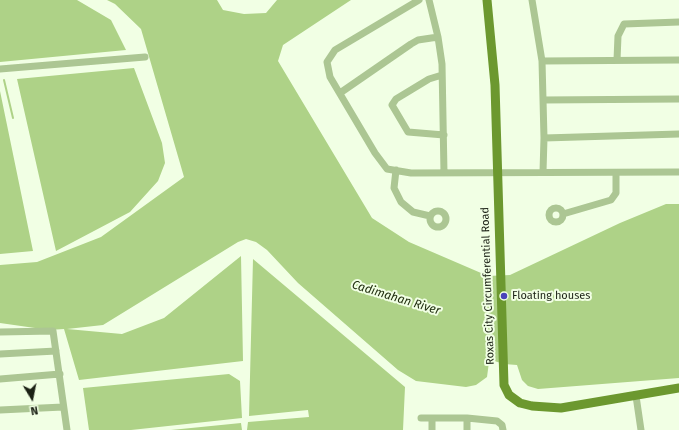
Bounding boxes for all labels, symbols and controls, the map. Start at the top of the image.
street label: Roxas City Circumferential Road [479,207,497,365]
water label: Cadimahan River [350,278,442,318]
place label: Floating houses [512,289,590,303]
marker: Floating houses [499,291,509,301]
north arrow [12,378,52,418]
text: N [29,403,39,417]

